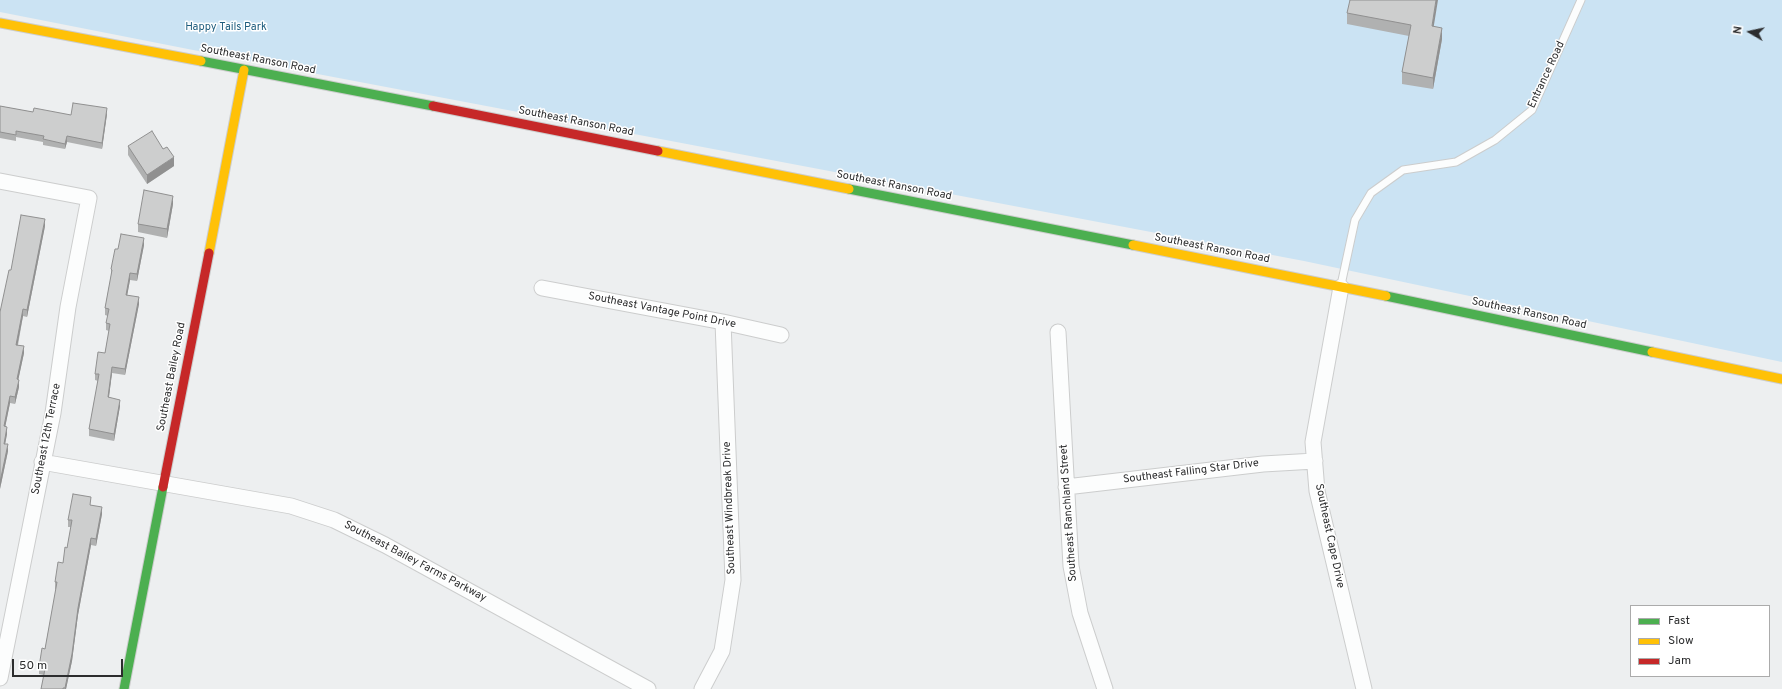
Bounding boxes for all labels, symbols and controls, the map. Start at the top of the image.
north arrow [1730,12,1770,52]
park label: Happy Tails Park [185,21,267,35]
text: N [1731,25,1746,35]
street label: Entrance Road [1526,40,1568,110]
street label: Southeast Ranson Road [199,42,317,78]
street label: Southeast Ranson Road [517,104,635,140]
street label: Southeast Ranson Road [835,168,953,204]
street label: Southeast Ranson Road [1153,231,1271,267]
street label: Southeast Vantage Point Drive [587,290,737,332]
street label: Southeast Ranson Road [1470,295,1588,333]
street label: Southeast Bailey Road [155,321,189,433]
street label: Southeast 12th Terrace [30,382,64,496]
street label: Southeast Windbreak Drive [721,441,739,575]
street label: Southeast Ranchland Street [1058,444,1080,582]
street label: Southeast Falling Star Drive [1122,457,1260,487]
street label: Southeast Cape Drive [1311,483,1347,589]
street label: Southeast Bailey Farms Parkway [341,519,489,605]
legend [1630,605,1770,677]
text: Fast [1668,613,1690,629]
text: Slow [1668,633,1694,649]
scale bar [14,651,125,677]
text: Jam [1668,653,1691,669]
text: 50 m [19,658,47,674]

